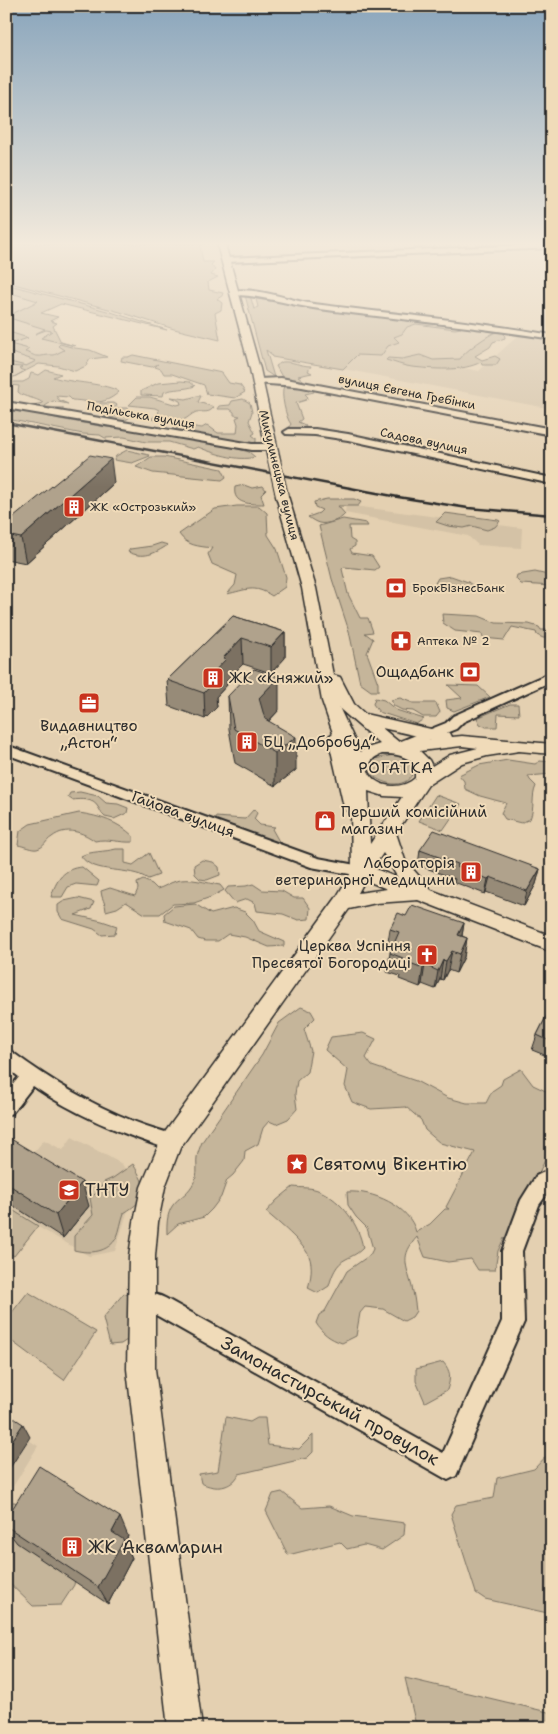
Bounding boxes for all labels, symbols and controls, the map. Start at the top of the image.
street label: вулиця Євгена Гребінки [337,371,477,413]
street label: Подільська вулиця [86,398,196,432]
street label: Микулинецька вулиця [255,408,303,542]
street label: Садова вулиця [379,424,469,458]
building icon: ЖК «Острозький» [62,495,86,519]
place label: ЖК «Острозький» [90,499,196,515]
bank icon: БрокБізнесБанк [384,576,408,600]
place label: БрокБізнесБанк [412,580,505,596]
pharmacy icon: Аптека № 2 [389,629,413,653]
place label: Аптека № 2 [417,633,490,649]
bank icon: Ощадбанк [458,660,482,684]
place label: Ощадбанк [376,662,454,682]
building icon: ЖК «Княжий» [201,666,225,690]
place label: ЖК «Княжий» [229,668,333,688]
office icon: Видавництво „Астон“ [77,691,101,715]
place label: Видавництво „Астон“ [40,716,138,753]
building icon: БЦ „Добробуд“ [235,730,259,754]
place label: БЦ „Добробуд“ [263,732,376,752]
district label: РОГАТКА [358,757,434,778]
street label: Гайова вулиця [129,786,237,842]
place label: Перший комісійний магазин [341,802,487,839]
shop icon: Перший комісійний магазин [313,809,337,833]
place label: Лабораторія ветеринарної медицини [275,853,455,890]
building icon: Лабораторія ветеринарної медицини [459,860,483,884]
place label: Церква Успіння Пресвятої Богородиці [252,936,411,973]
church icon: Церква Успіння Пресвятої Богородиці [415,943,439,967]
place icon: Святому Вікентію [285,1152,309,1176]
place label: Святому Вікентію [313,1152,467,1176]
school or university icon: ТНТУ [57,1178,81,1202]
place label: ТНТУ [85,1178,130,1202]
street label: Замонастирський провулок [217,1331,444,1471]
building icon: ЖК Аквамарин [60,1535,84,1559]
place label: ЖК Аквамарин [88,1535,223,1559]

